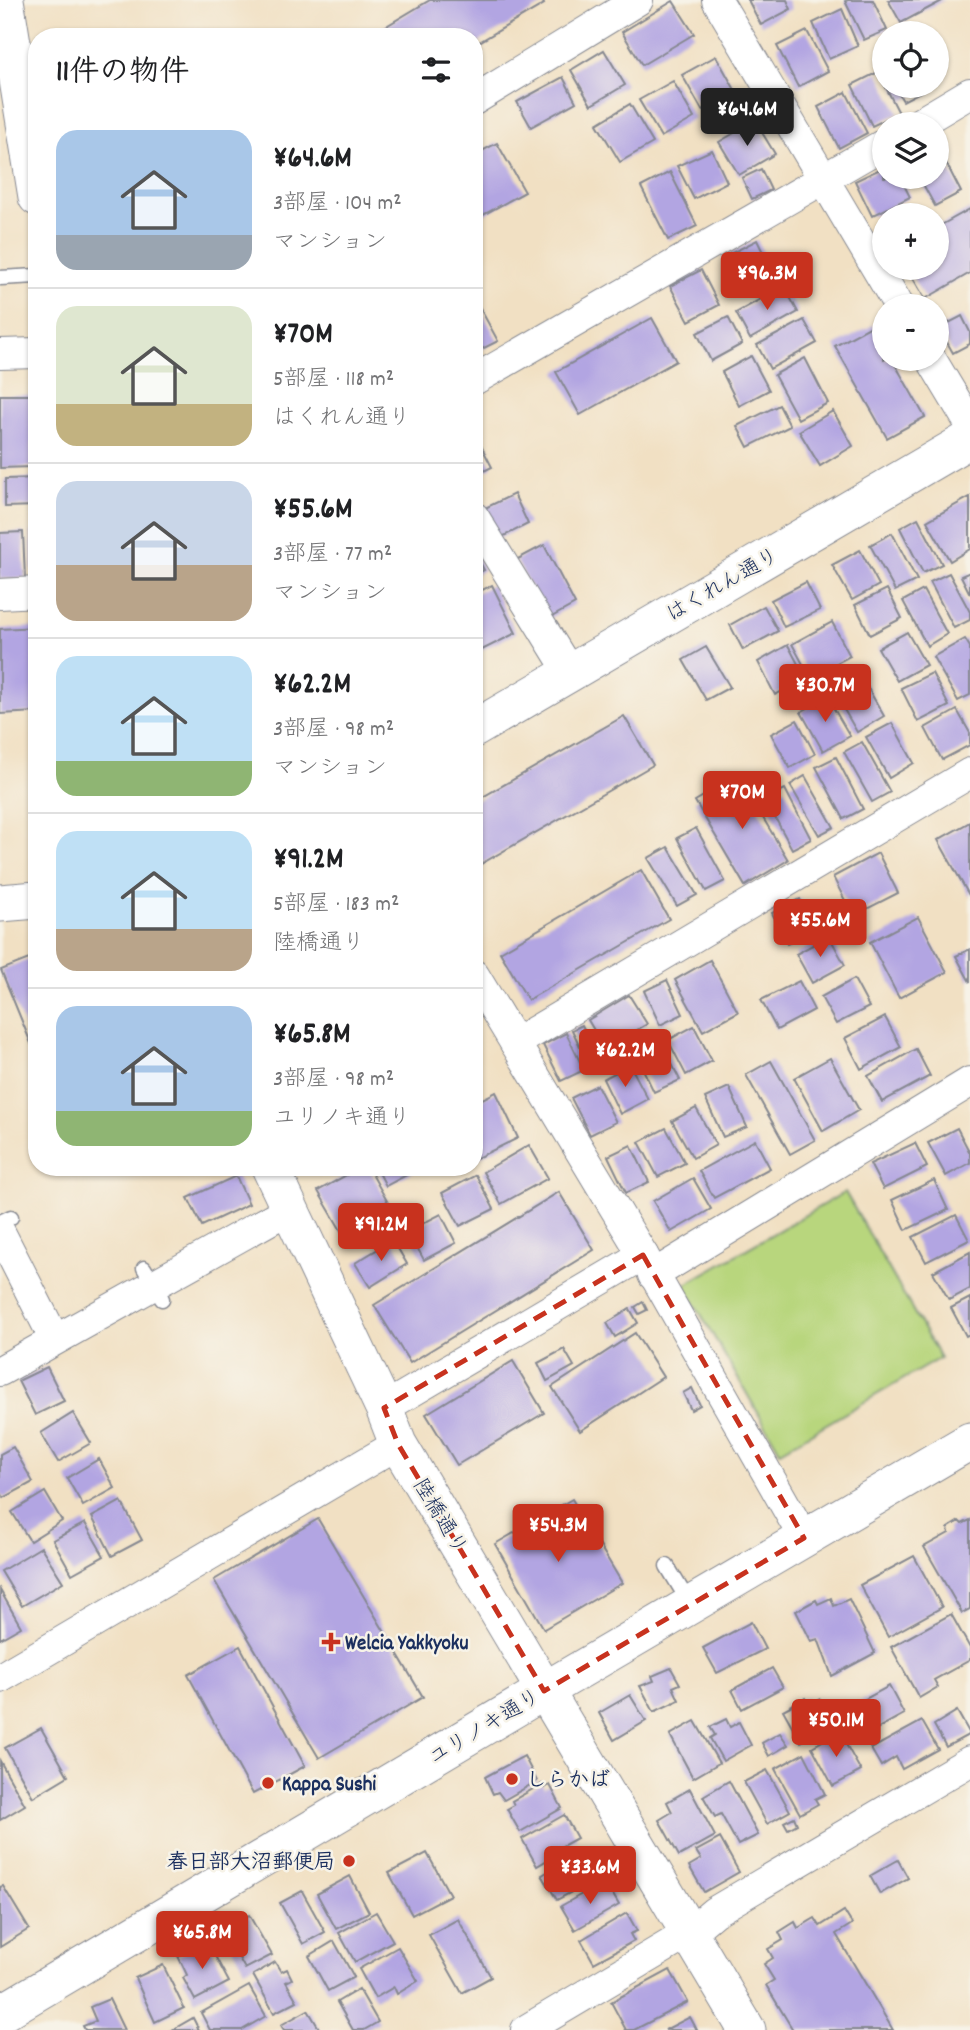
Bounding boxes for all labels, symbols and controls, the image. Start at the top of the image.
map controls [872,21,949,371]
button: locate [872,21,949,98]
icon: filters [417,51,455,89]
text: 11件の物件 [56,53,189,96]
pin: ¥64.6M [690,88,804,148]
text: ¥64.6M [717,94,777,127]
button: layers [872,112,949,189]
text: ¥64.6M [273,139,352,182]
icon: home [112,158,196,242]
text: 3部屋 · 104 m² [273,188,402,221]
button: + [872,203,949,280]
text: マンション [273,227,387,260]
pin: ¥96.3M [710,252,824,312]
text: ¥96.3M [737,258,797,291]
button: − [872,294,949,371]
text: ¥70M [273,315,333,358]
icon: home [112,334,196,418]
text: 5部屋 · 118 m² [273,364,394,397]
text: はくれん通り [273,403,411,436]
text: ¥55.6M [273,490,353,533]
icon: home [112,509,196,593]
text: 3部屋 · 77 m² [273,539,392,572]
street label: はくれん通り [661,542,786,631]
text: マンション [273,578,387,611]
pin: ¥30.7M [768,664,882,724]
text: ¥62.2M [273,665,351,708]
text: ¥30.7M [795,670,855,703]
icon: home [112,684,196,768]
text: 3部屋 · 98 m² [273,714,394,747]
text: マンション [273,753,387,786]
pin: ¥70M [701,772,783,831]
text: ¥70M [719,777,765,810]
text: ¥91.2M [273,840,344,883]
icon: home [112,859,196,943]
text: 5部屋 · 183 m² [273,889,399,922]
pin: ¥55.6M [763,900,877,959]
text: ¥55.6M [790,905,851,938]
text: 陸橋通り [273,928,365,961]
text: ¥65.8M [273,1015,351,1058]
pin: ¥62.2M [568,1030,682,1089]
icon: home [112,1034,196,1118]
text: ¥62.2M [595,1035,655,1068]
text: 3部屋 · 98 m² [273,1064,394,1097]
text: ユリノキ通り [273,1103,411,1136]
pin: ¥91.2M [324,1204,438,1263]
text: ¥91.2M [354,1209,408,1242]
street label: 陸橋通り [404,1474,473,1561]
pin: ¥54.3M [501,1504,615,1564]
text: ¥54.3M [529,1510,587,1543]
place label: Welcia Yakkyoku [345,1630,469,1660]
marker: Welcia Yakkyoku [323,1634,339,1650]
street label: ユリノキ通り [424,1683,547,1774]
pin: ¥50.1M [779,1700,893,1759]
text: ¥50.1M [808,1705,864,1738]
place label: しらかば [526,1767,610,1797]
place label: Kappa Sushi [282,1771,376,1801]
marker: しらかば [504,1771,520,1787]
marker: Kappa Sushi [260,1775,276,1791]
pin: ¥33.6M [533,1846,647,1906]
place label: 春日部大沼郵便局 [167,1849,335,1879]
text: ¥33.6M [560,1852,620,1885]
marker: 春日部大沼郵便局 [341,1853,357,1869]
pin: ¥65.8M [145,1912,259,1971]
text: ¥65.8M [172,1917,232,1950]

